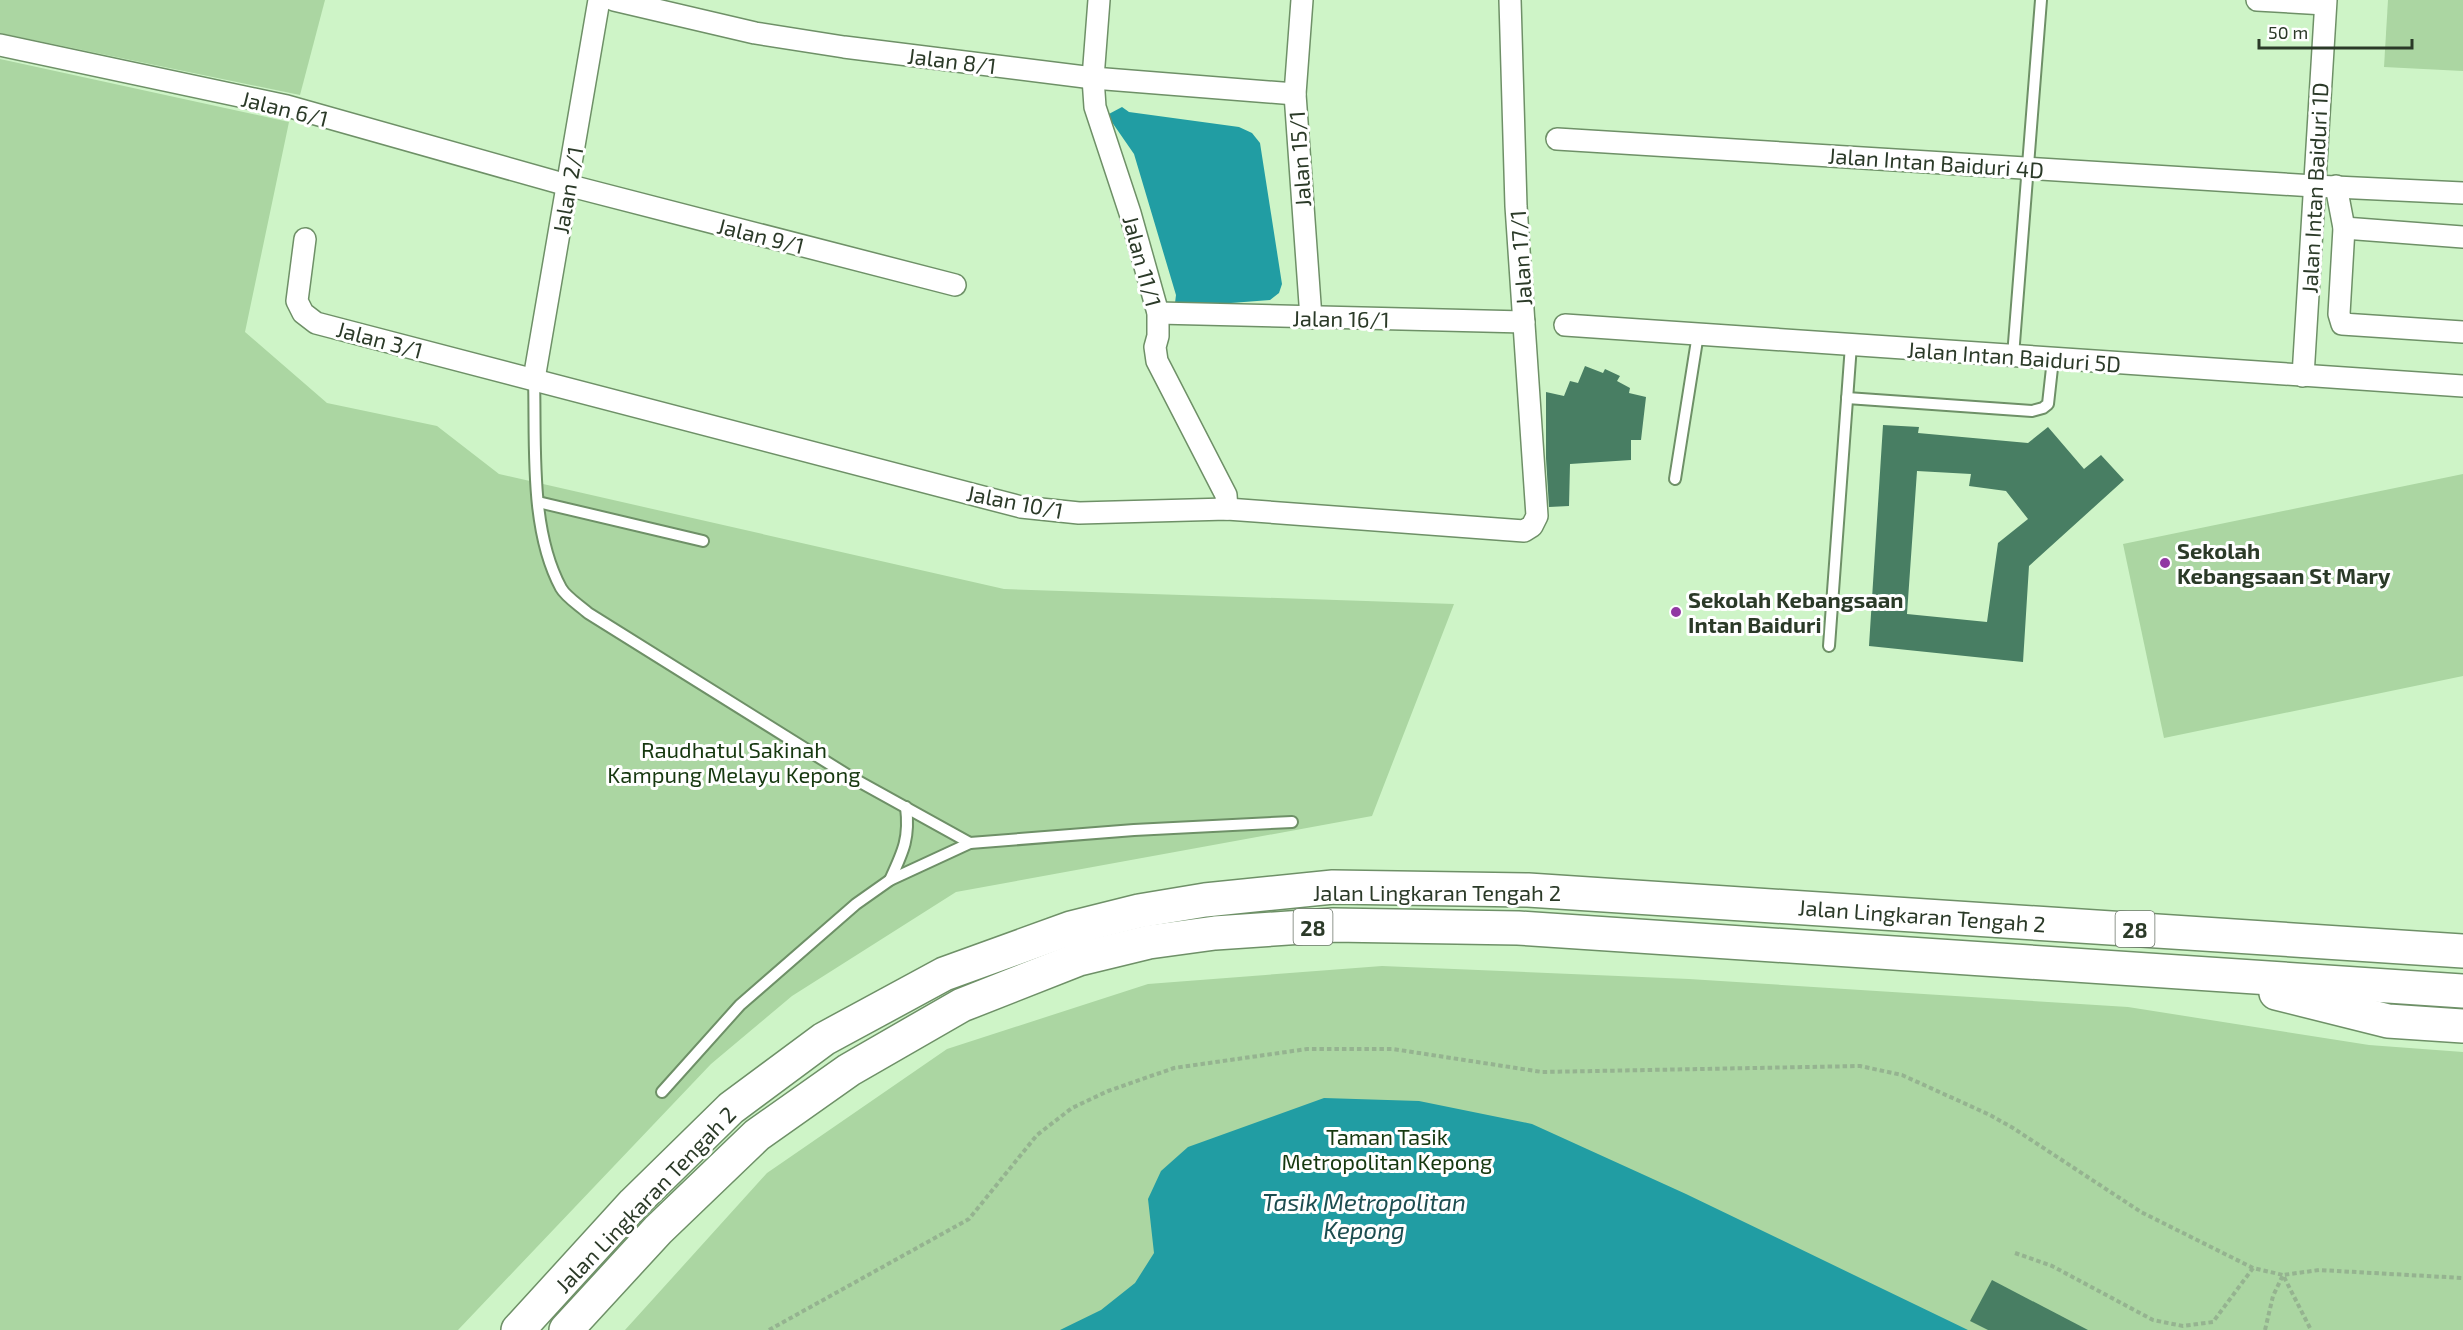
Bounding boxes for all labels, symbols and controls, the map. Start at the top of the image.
scale bar [2259,12,2412,50]
text: 50 m [2268,21,2308,43]
street label: Jalan 8/1 [906,42,998,78]
street label: Jalan Intan Baiduri 1D [2295,82,2333,294]
street label: Jalan 6/1 [239,85,331,131]
street label: Jalan 15/1 [1283,110,1315,208]
street label: Jalan Intan Baiduri 4D [1827,141,2045,183]
street label: Jalan 2/1 [547,144,587,236]
street label: Jalan 17/1 [1504,209,1536,307]
street label: Jalan 9/1 [715,212,807,258]
street label: Jalan 11/1 [1118,212,1168,310]
street label: Jalan 16/1 [1292,304,1390,332]
street label: Jalan 3/1 [334,315,426,363]
street label: Jalan Intan Baiduri 5D [1906,336,2122,376]
street label: Jalan 10/1 [964,479,1066,523]
place label: Sekolah Kebangsaan St Mary [2177,537,2391,589]
marker: Sekolah Kebangsaan St Mary [2158,556,2172,570]
place label: Sekolah Kebangsaan Intan Baiduri [1688,586,1903,637]
marker: Sekolah Kebangsaan Intan Baiduri [1669,605,1683,619]
park label: Raudhatul Sakinah Kampung Melayu Kepong [607,736,861,787]
street label: Jalan Lingkaran Tengah 2 [1313,879,1561,905]
street label: Jalan Lingkaran Tengah 2 [1797,893,2047,937]
road number: 28 [1294,909,1332,945]
road number: 28 [2116,911,2154,947]
street label: Jalan Lingkaran Tengah 2 [549,1101,741,1297]
park label: Taman Tasik Metropolitan Kepong [1282,1123,1492,1174]
water label: Tasik Metropolitan Kepong [1262,1187,1466,1244]

